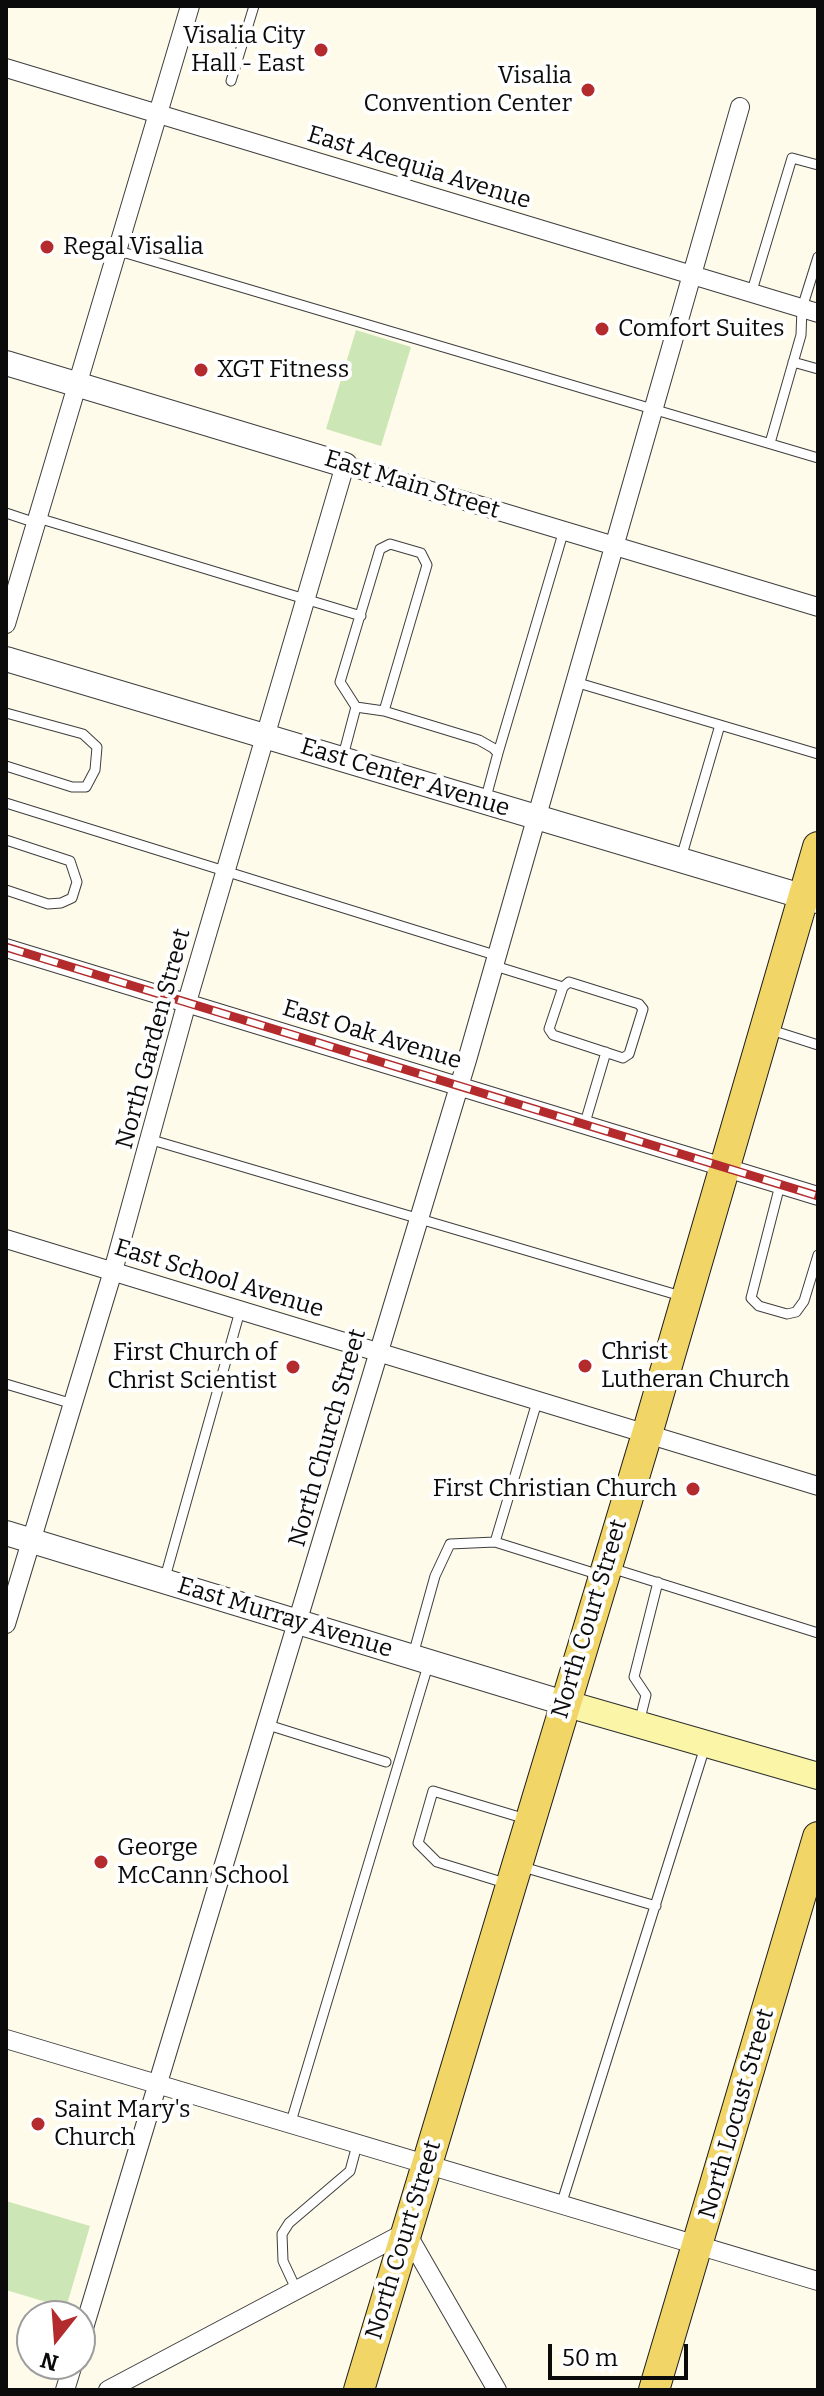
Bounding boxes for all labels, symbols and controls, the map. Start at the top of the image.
place label: Visalia City Hall - East [183,22,305,78]
marker: Visalia City Hall - East [312,41,330,59]
place label: Visalia Convention Center [363,62,572,118]
marker: Visalia Convention Center [579,81,597,99]
street label: East Acequia Avenue [304,120,534,216]
place label: Regal Visalia [63,233,204,261]
marker: Regal Visalia [38,238,56,256]
place label: Comfort Suites [618,315,785,343]
marker: Comfort Suites [593,320,611,338]
place label: XGT Fitness [217,356,349,384]
marker: XGT Fitness [192,361,210,379]
street label: East Main Street [321,445,503,525]
street label: East Center Avenue [297,733,513,823]
street label: North Garden Street [111,926,197,1152]
street label: East Oak Avenue [279,994,465,1076]
street label: East School Avenue [111,1233,327,1325]
street label: North Church Street [283,1326,373,1550]
place label: Christ Lutheran Church [601,1338,790,1394]
place label: First Church of Christ Scientist [107,1339,277,1395]
marker: Christ Lutheran Church [576,1357,594,1375]
marker: First Church of Christ Scientist [284,1358,302,1376]
place label: First Christian Church [433,1475,677,1503]
marker: First Christian Church [684,1480,702,1498]
street label: North Court Street [546,1516,634,1722]
street label: East Murray Avenue [174,1572,396,1664]
place label: George McCann School [117,1834,289,1890]
marker: George McCann School [92,1853,110,1871]
street label: North Locust Street [693,2006,781,2222]
place label: Saint Mary's Church [54,2096,190,2152]
marker: Saint Mary's Church [29,2115,47,2133]
street label: North Court Street [360,2137,448,2343]
north arrow [16,2300,96,2380]
scale bar [552,2328,692,2378]
text: 50 m [562,2344,618,2372]
text: N [37,2346,61,2377]

